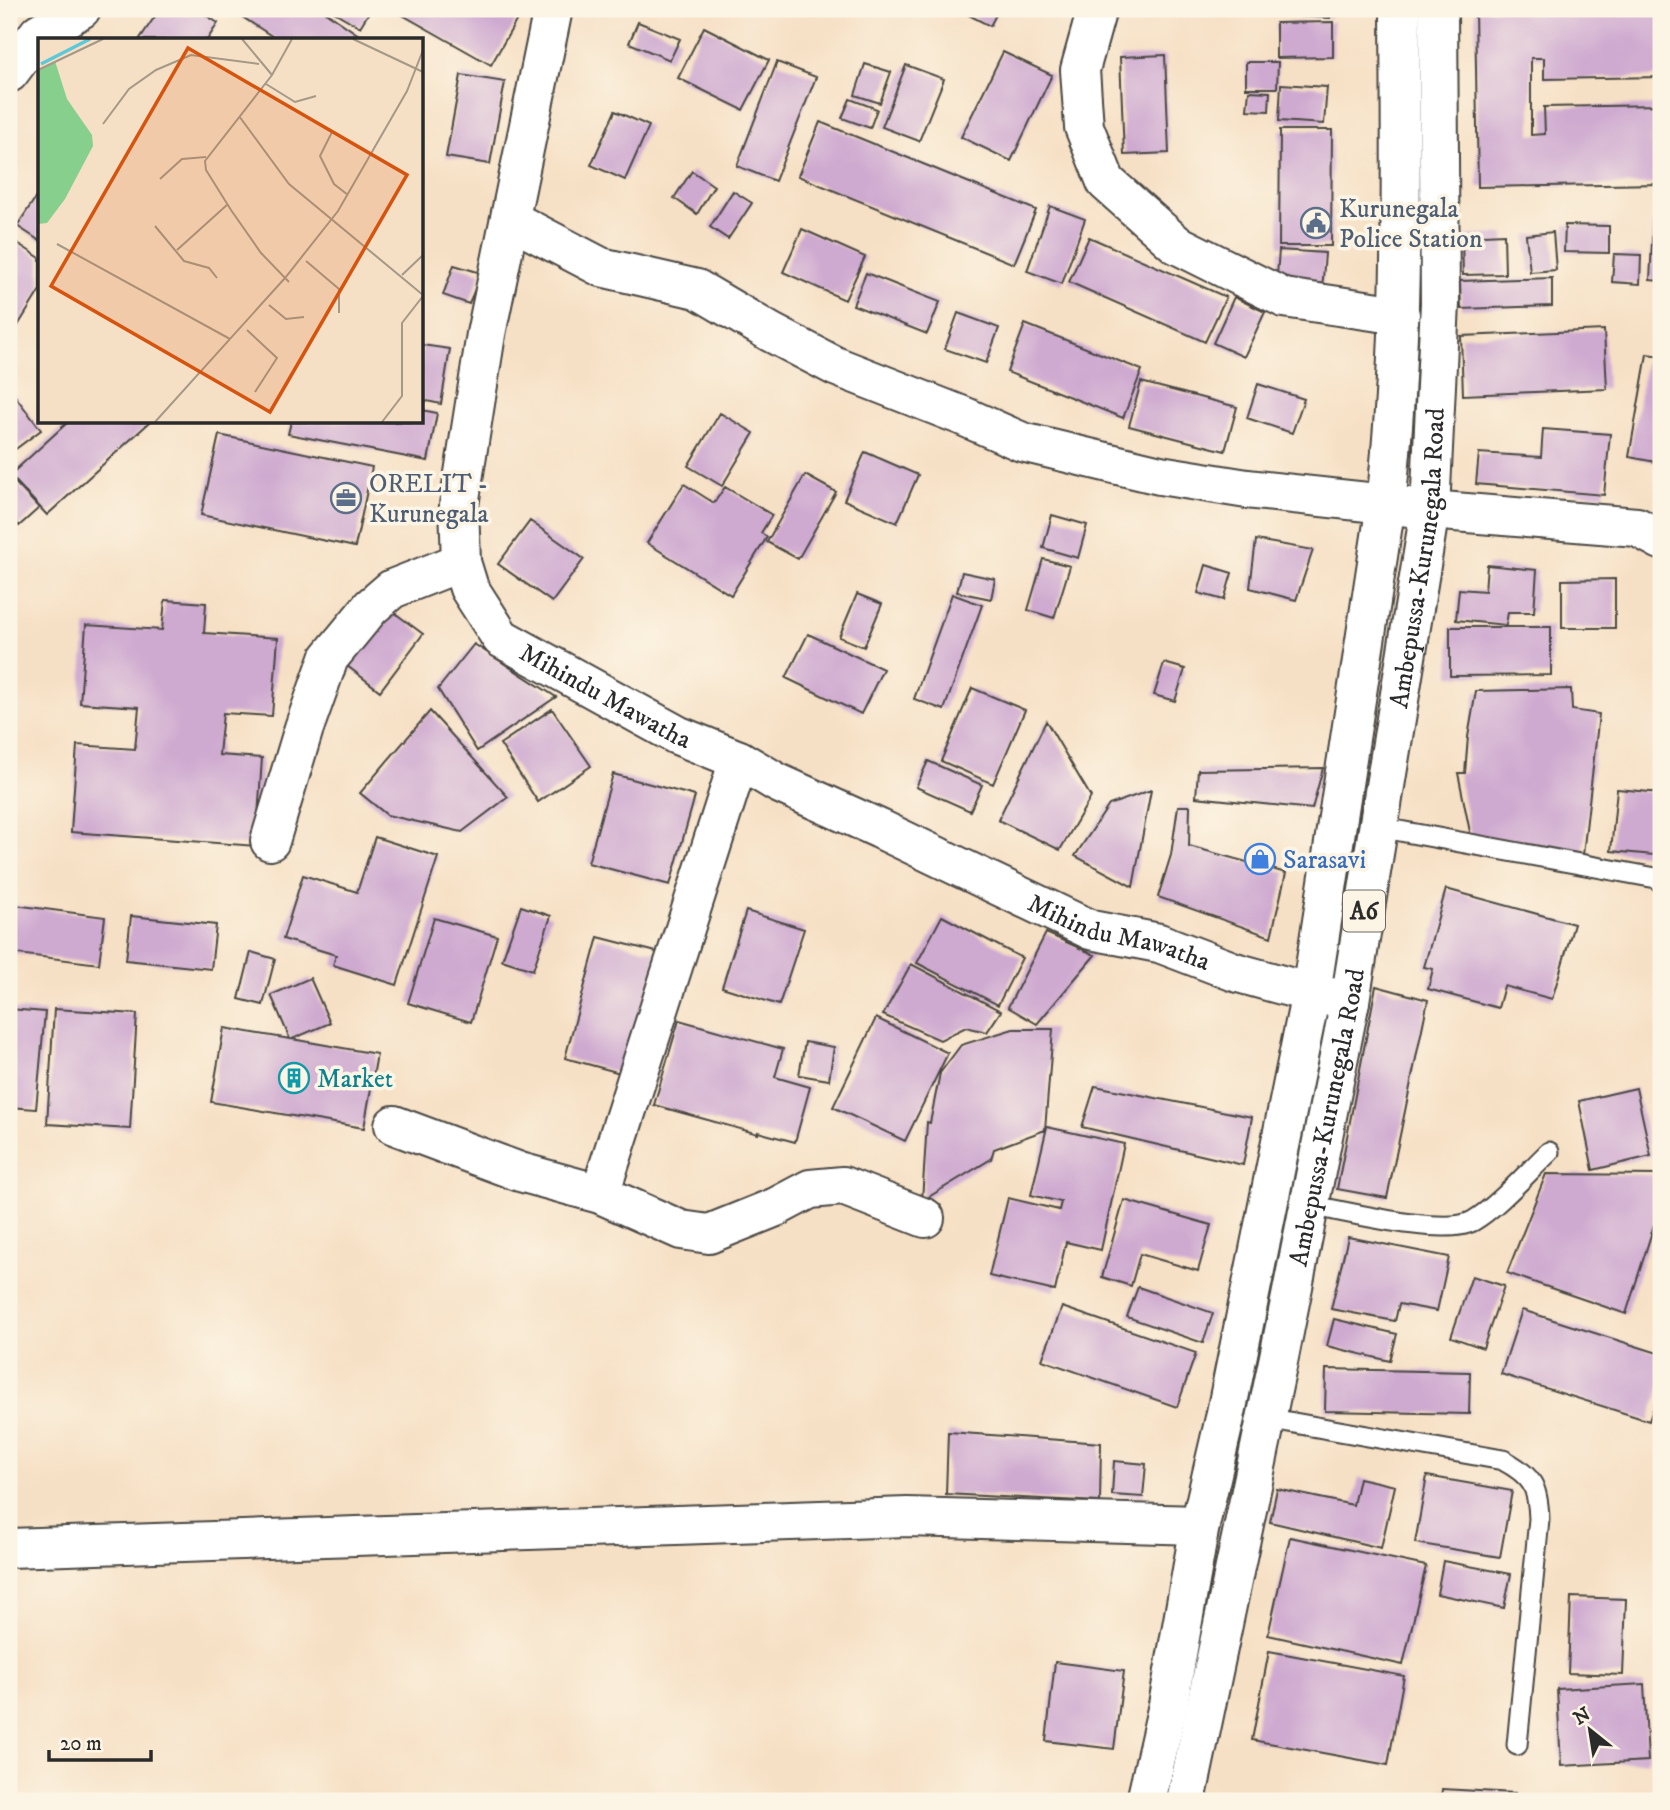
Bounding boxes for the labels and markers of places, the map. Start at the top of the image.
place label: Kurunegala Police Station [1339,193,1483,256]
public building icon: Kurunegala Police Station [1299,206,1333,240]
place label: ORELIT - Kurunegala [369,468,489,531]
office icon: ORELIT - Kurunegala [329,481,363,515]
shop icon: Sarasavi [1243,842,1277,876]
place label: Sarasavi [1283,844,1366,877]
building icon: Market [277,1061,311,1095]
place label: Market [317,1063,393,1096]

